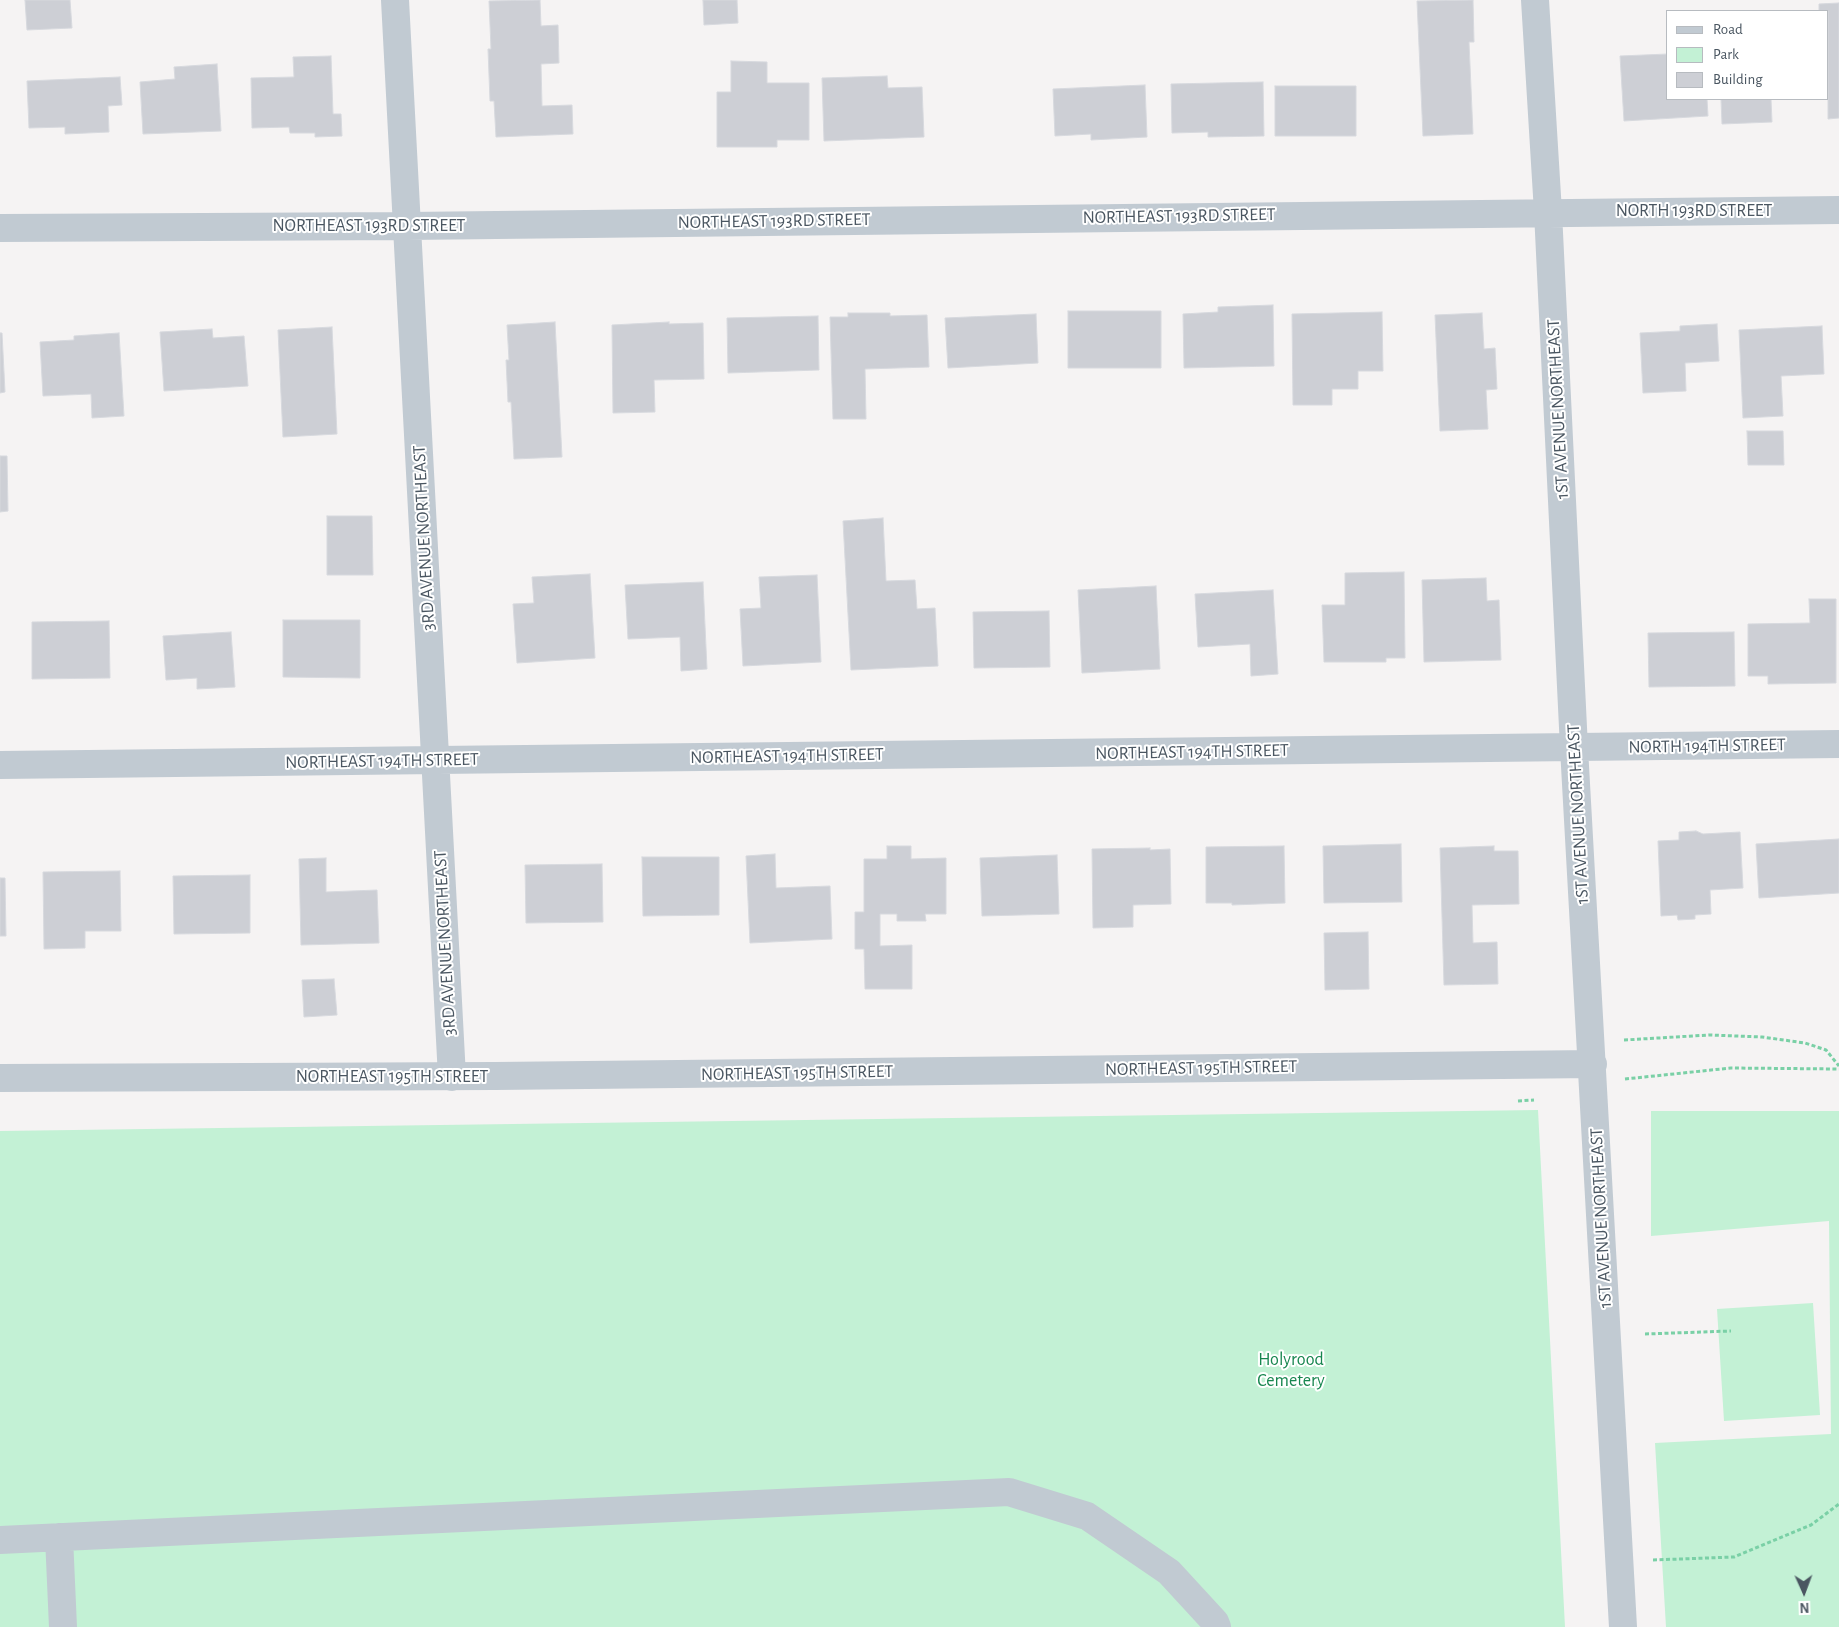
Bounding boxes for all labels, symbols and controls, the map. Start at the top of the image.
legend [1666,10,1829,100]
text: Road [1713,22,1743,37]
text: Park [1713,47,1739,62]
text: Building [1713,72,1763,87]
street label: NORTH 193RD STREET [1616,200,1772,222]
street label: NORTHEAST 193RD STREET [1082,204,1276,228]
street label: NORTHEAST 193RD STREET [677,209,871,233]
street label: NORTHEAST 193RD STREET [273,215,465,237]
street label: 1ST AVENUE NORTHEAST [1542,318,1574,500]
street label: 3RD AVENUE NORTHEAST [408,445,440,631]
street label: 1ST AVENUE NORTHEAST [1562,723,1594,905]
street label: NORTH 194TH STREET [1628,734,1786,758]
street label: NORTHEAST 194TH STREET [1095,740,1289,764]
street label: NORTHEAST 194TH STREET [690,744,884,768]
street label: NORTHEAST 194TH STREET [285,749,479,773]
street label: 3RD AVENUE NORTHEAST [429,850,461,1036]
street label: NORTHEAST 195TH STREET [1105,1056,1297,1080]
street label: NORTHEAST 195TH STREET [701,1061,893,1085]
street label: NORTHEAST 195TH STREET [296,1066,488,1088]
street label: 1ST AVENUE NORTHEAST [1585,1127,1617,1309]
park label: Holyrood Cemetery [1257,1349,1325,1392]
north arrow [1779,1567,1829,1617]
text: N [1799,1600,1810,1614]

